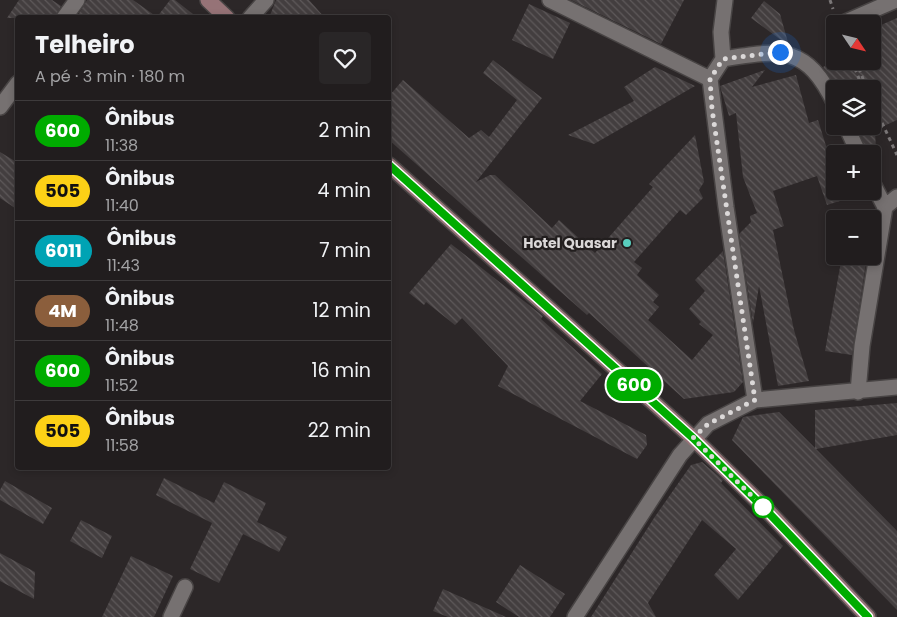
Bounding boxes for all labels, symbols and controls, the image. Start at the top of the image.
north arrow [826,15,881,70]
map controls [826,15,881,265]
text: Telheiro [35,28,135,61]
button: heart [319,32,371,84]
your location [768,40,793,65]
text: A pé · 3 min · 180 m [35,65,185,88]
button: layers [826,80,881,135]
text: Ônibus [105,105,175,132]
text: 2 min [319,117,371,144]
text: 600 [45,118,80,143]
text: 11:38 [105,134,138,157]
button: + [826,145,881,200]
text: Ônibus [105,165,175,192]
text: 4 min [318,177,371,204]
text: 505 [45,178,80,203]
text: 11:40 [105,194,139,217]
button: − [826,210,881,265]
text: Ônibus [107,225,176,252]
place label: Hotel Quasar [523,233,617,253]
text: 7 min [319,237,371,264]
marker: Hotel Quasar [621,237,633,249]
text: 6011 [45,238,82,263]
text: 11:43 [107,254,140,277]
text: Ônibus [105,285,175,312]
text: 12 min [313,297,371,324]
text: 4M [48,298,77,323]
text: 11:48 [105,314,139,337]
text: Ônibus [105,345,175,372]
text: 16 min [311,357,371,384]
text: 600 [45,358,80,383]
line badge: 600 [605,369,663,401]
text: 600 [617,372,651,397]
text: 11:52 [105,374,138,397]
text: Ônibus [105,405,175,432]
text: 22 min [308,417,371,444]
text: 505 [45,418,80,443]
text: 11:58 [105,434,139,457]
unlabelled marker [752,496,774,518]

